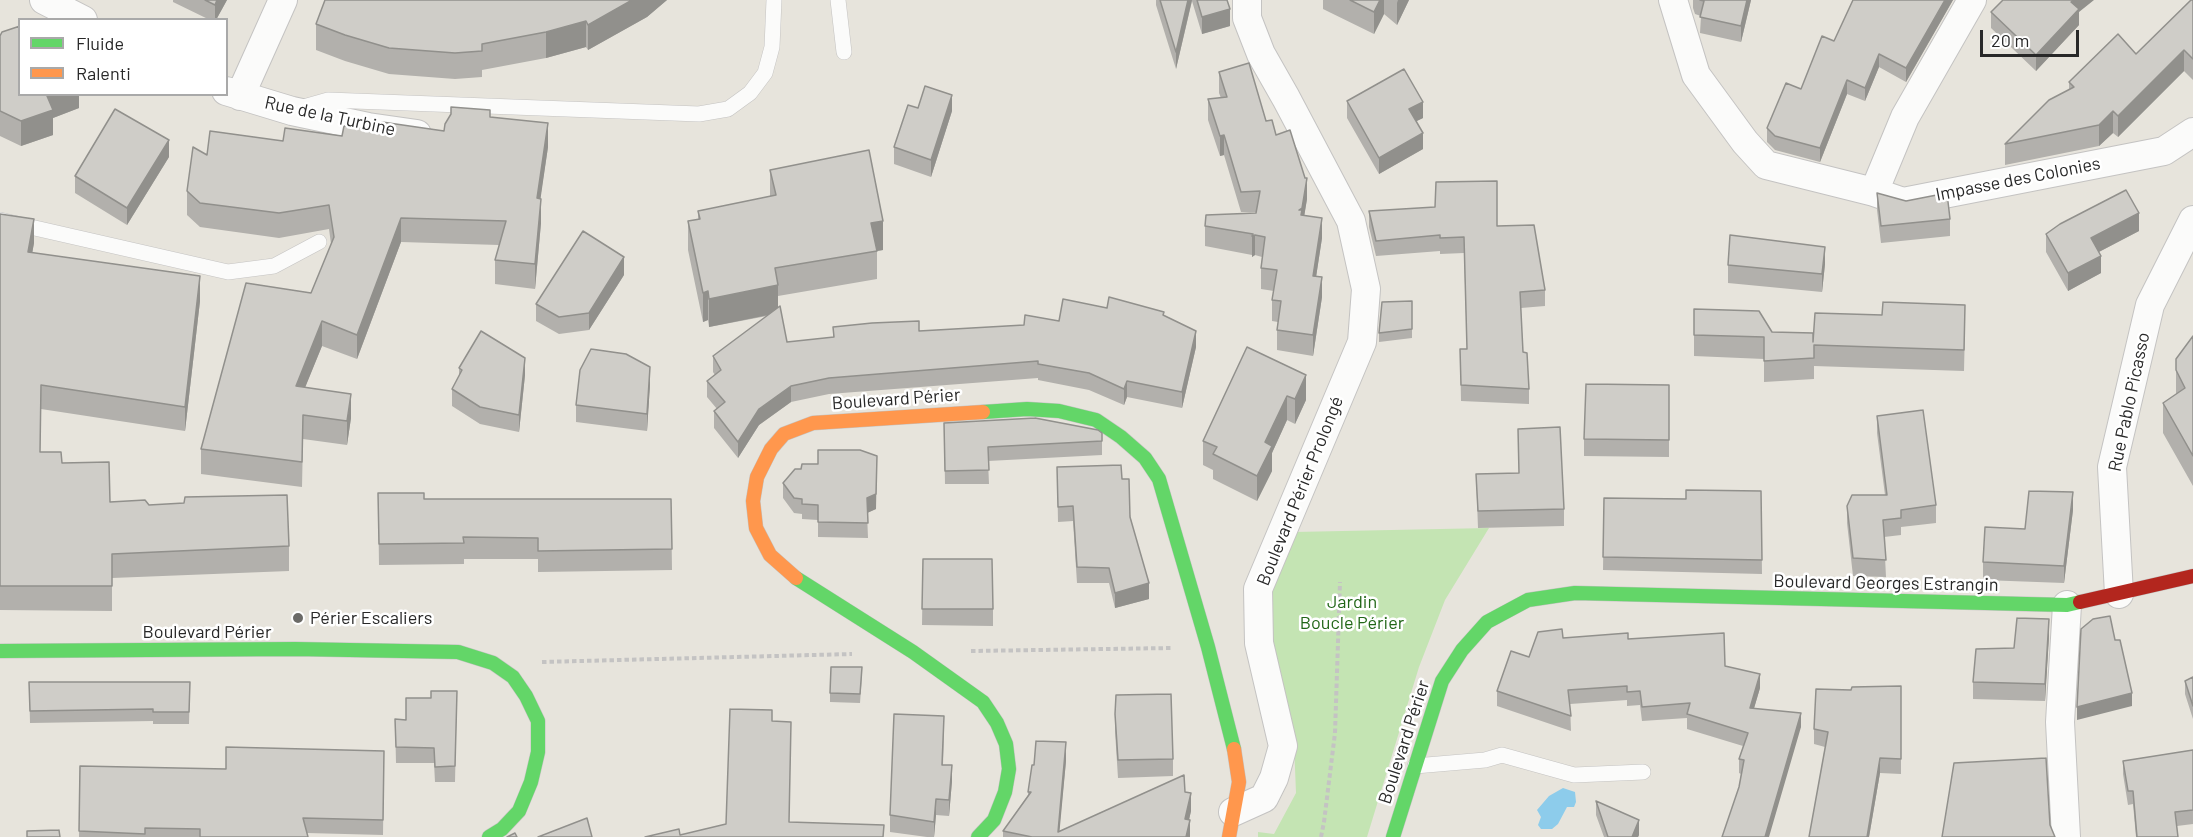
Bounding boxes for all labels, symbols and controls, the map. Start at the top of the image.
legend [18,18,228,96]
scale bar [1983,18,2082,56]
text: 20 m [1991,29,2029,51]
text: Fluide [76,32,124,54]
text: Ralenti [76,62,131,84]
street label: Rue de la Turbine [263,92,397,140]
street label: Impasse des Colonies [1934,152,2102,206]
street label: Rue Pablo Picasso [2104,330,2154,474]
street label: Boulevard Périer [831,384,961,414]
street label: Boulevard Périer Prolongé [1252,393,1348,589]
street label: Boulevard Georges Estrangin [1773,570,1999,596]
park label: Jardin Boucle Périer [1300,591,1404,634]
place label: Périer Escaliers [310,607,432,629]
marker: Périer Escaliers [291,611,305,625]
street label: Boulevard Périer [143,621,271,643]
street label: Boulevard Périer [1374,677,1434,807]

